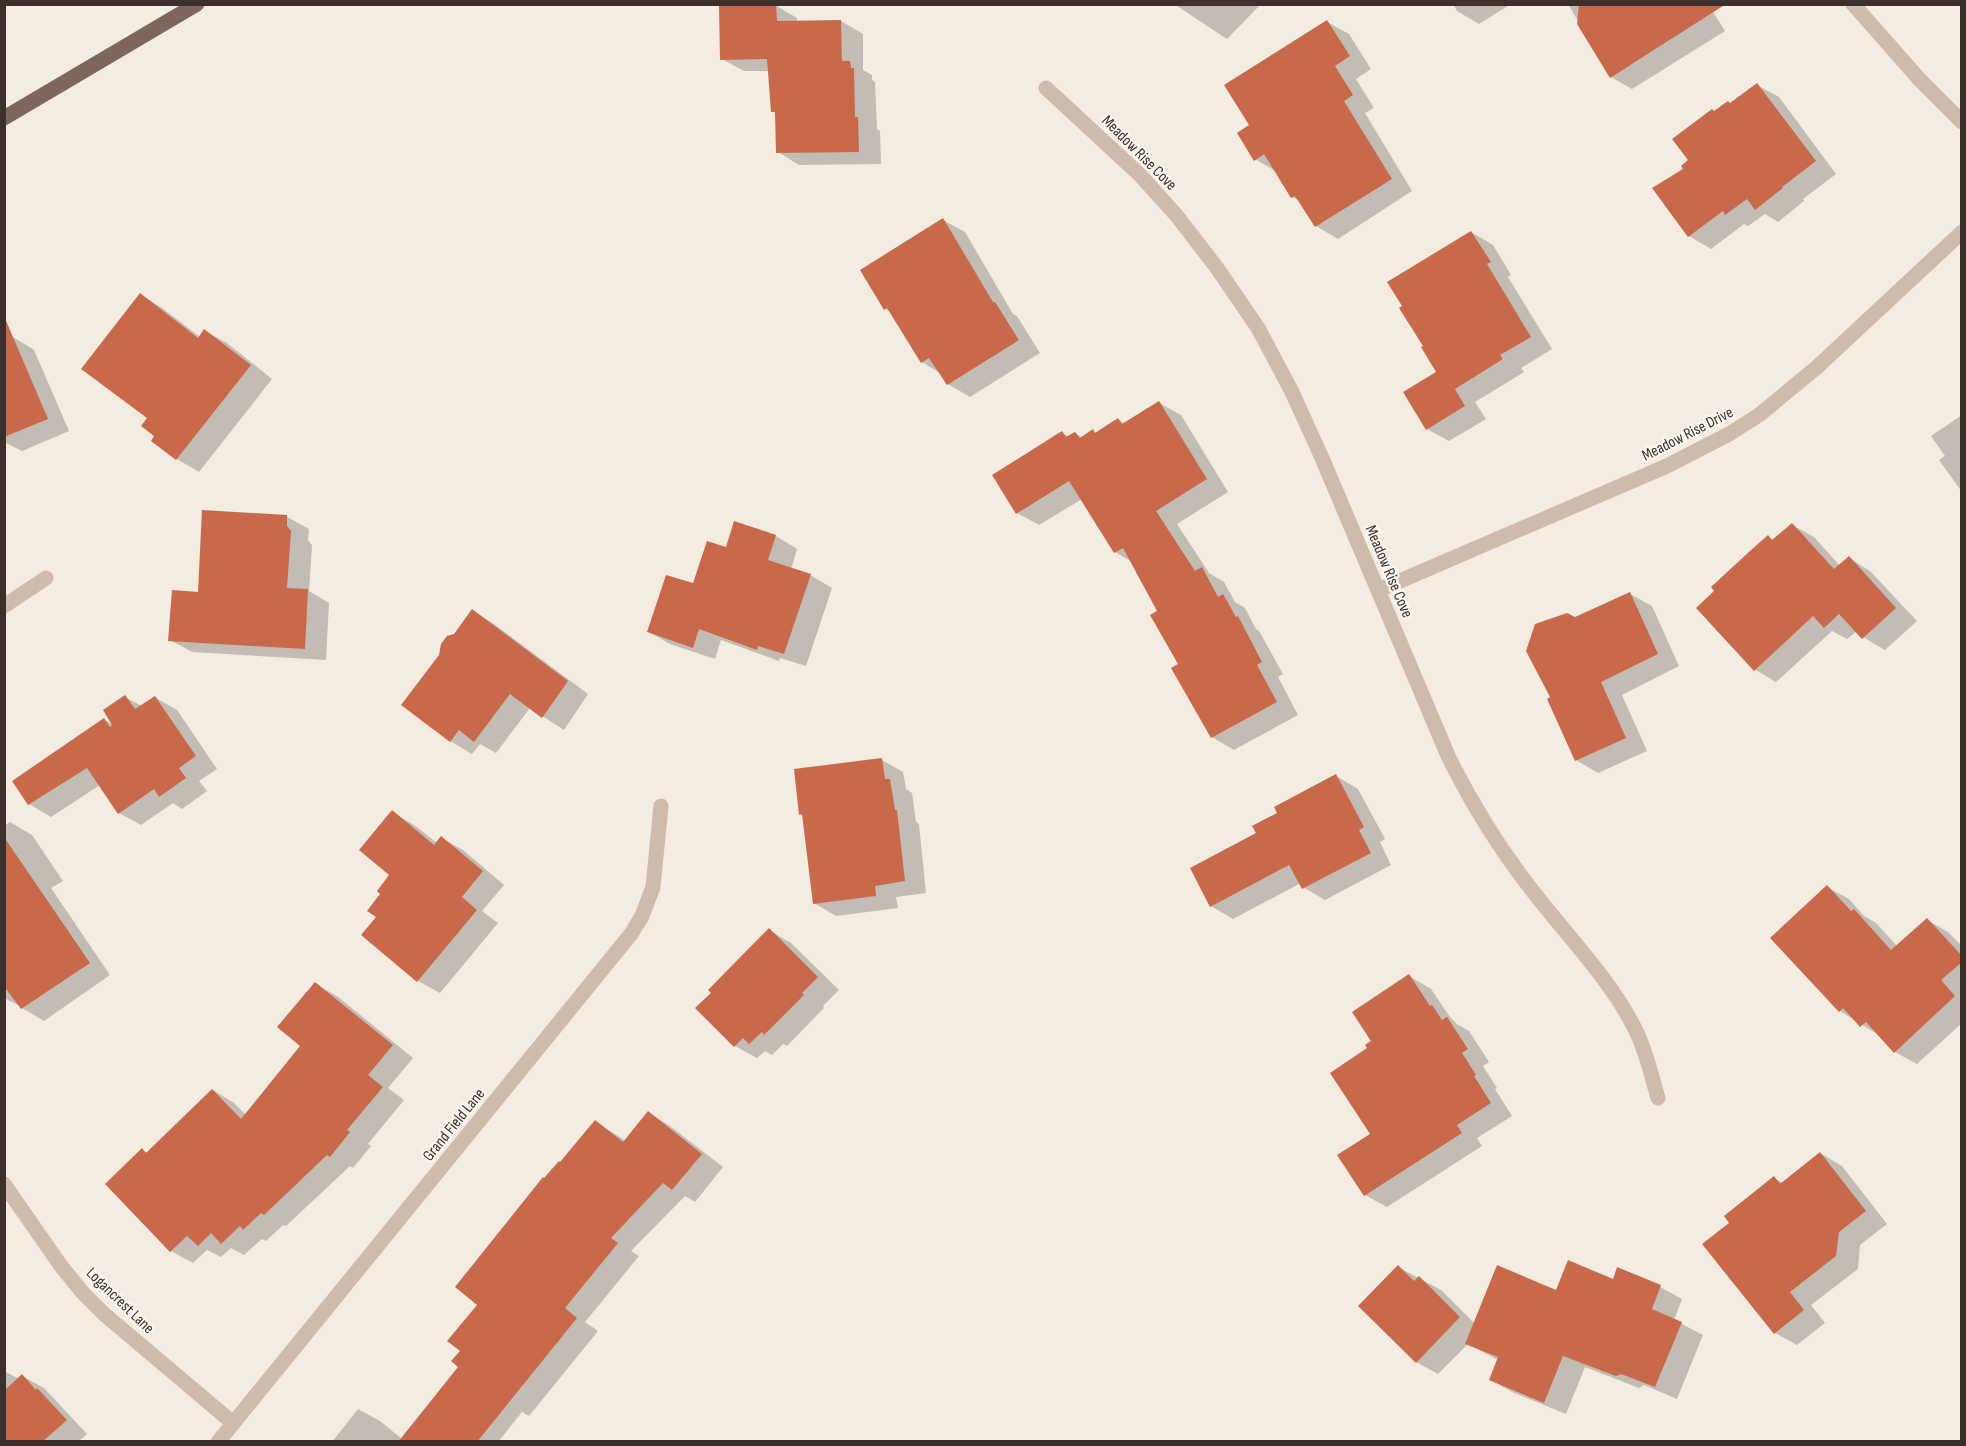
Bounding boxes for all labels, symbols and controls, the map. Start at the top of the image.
street label: Meadow Rise Cove [1097,111,1181,195]
street label: Meadow Rise Drive [1639,403,1736,465]
street label: Meadow Rise Cove [1361,523,1417,621]
street label: Grand Field Lane [419,1085,489,1165]
street label: Logancrest Lane [82,1264,158,1338]

